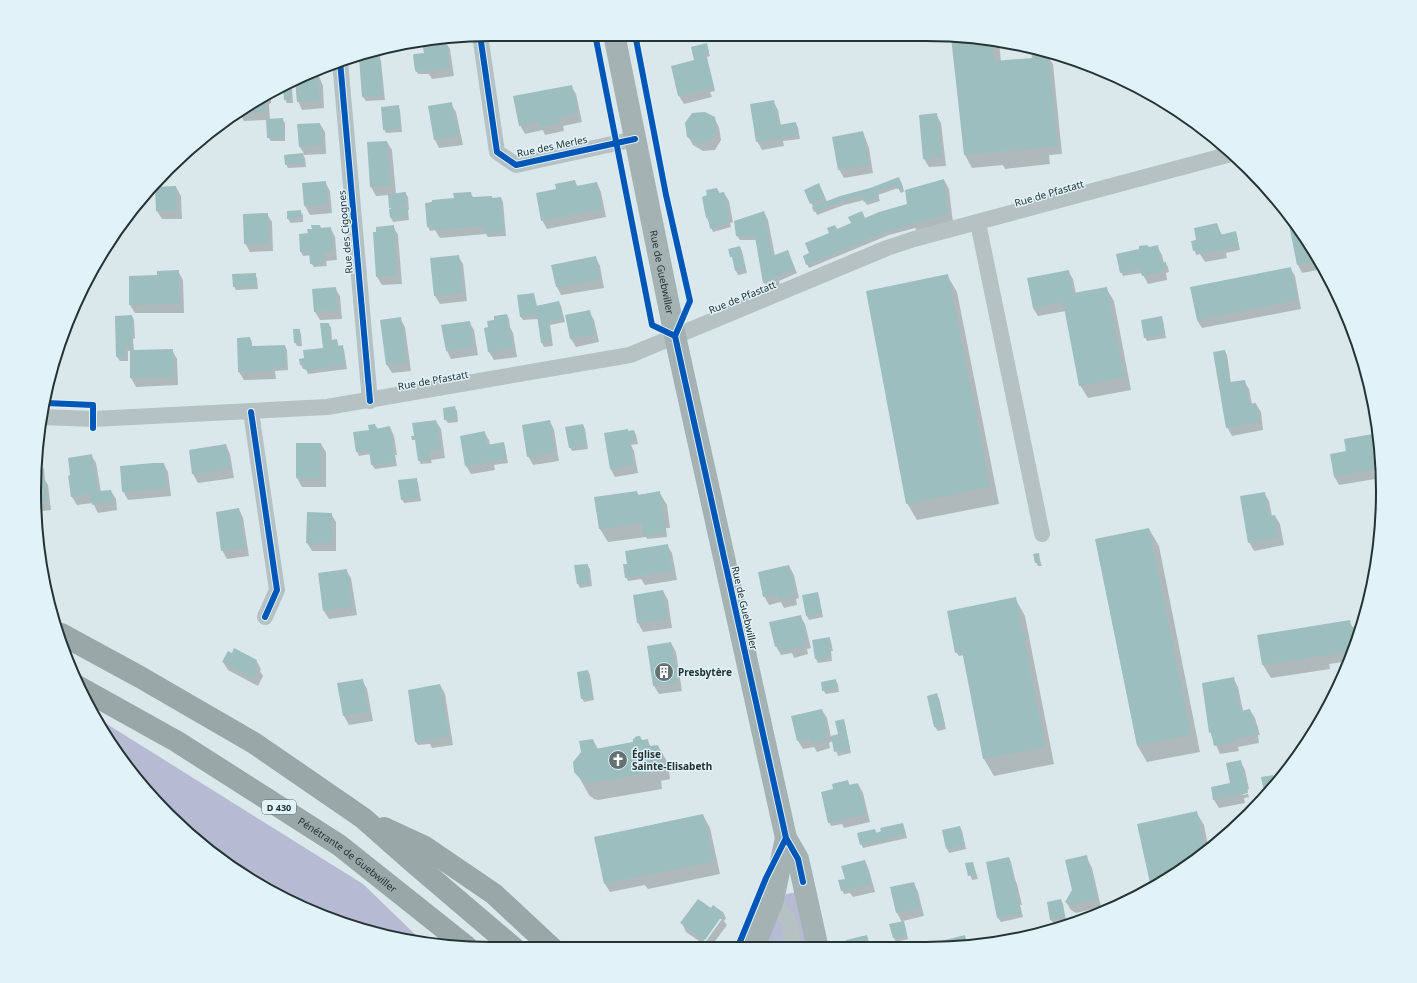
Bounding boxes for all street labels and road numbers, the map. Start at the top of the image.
street label: Rue des Merles [515,132,589,160]
street label: Rue de Pfastatt [1013,176,1086,210]
street label: Rue des Cigognes [334,190,356,274]
street label: Rue de Guebwiller [647,229,677,316]
street label: Rue de Pfastatt [706,277,778,317]
street label: Rue de Pfastatt [397,367,470,393]
street label: Rue de Guebwiller [729,565,761,651]
road number: D 430 [262,800,296,814]
street label: Pénétrante de Guebwiller [295,814,400,896]

